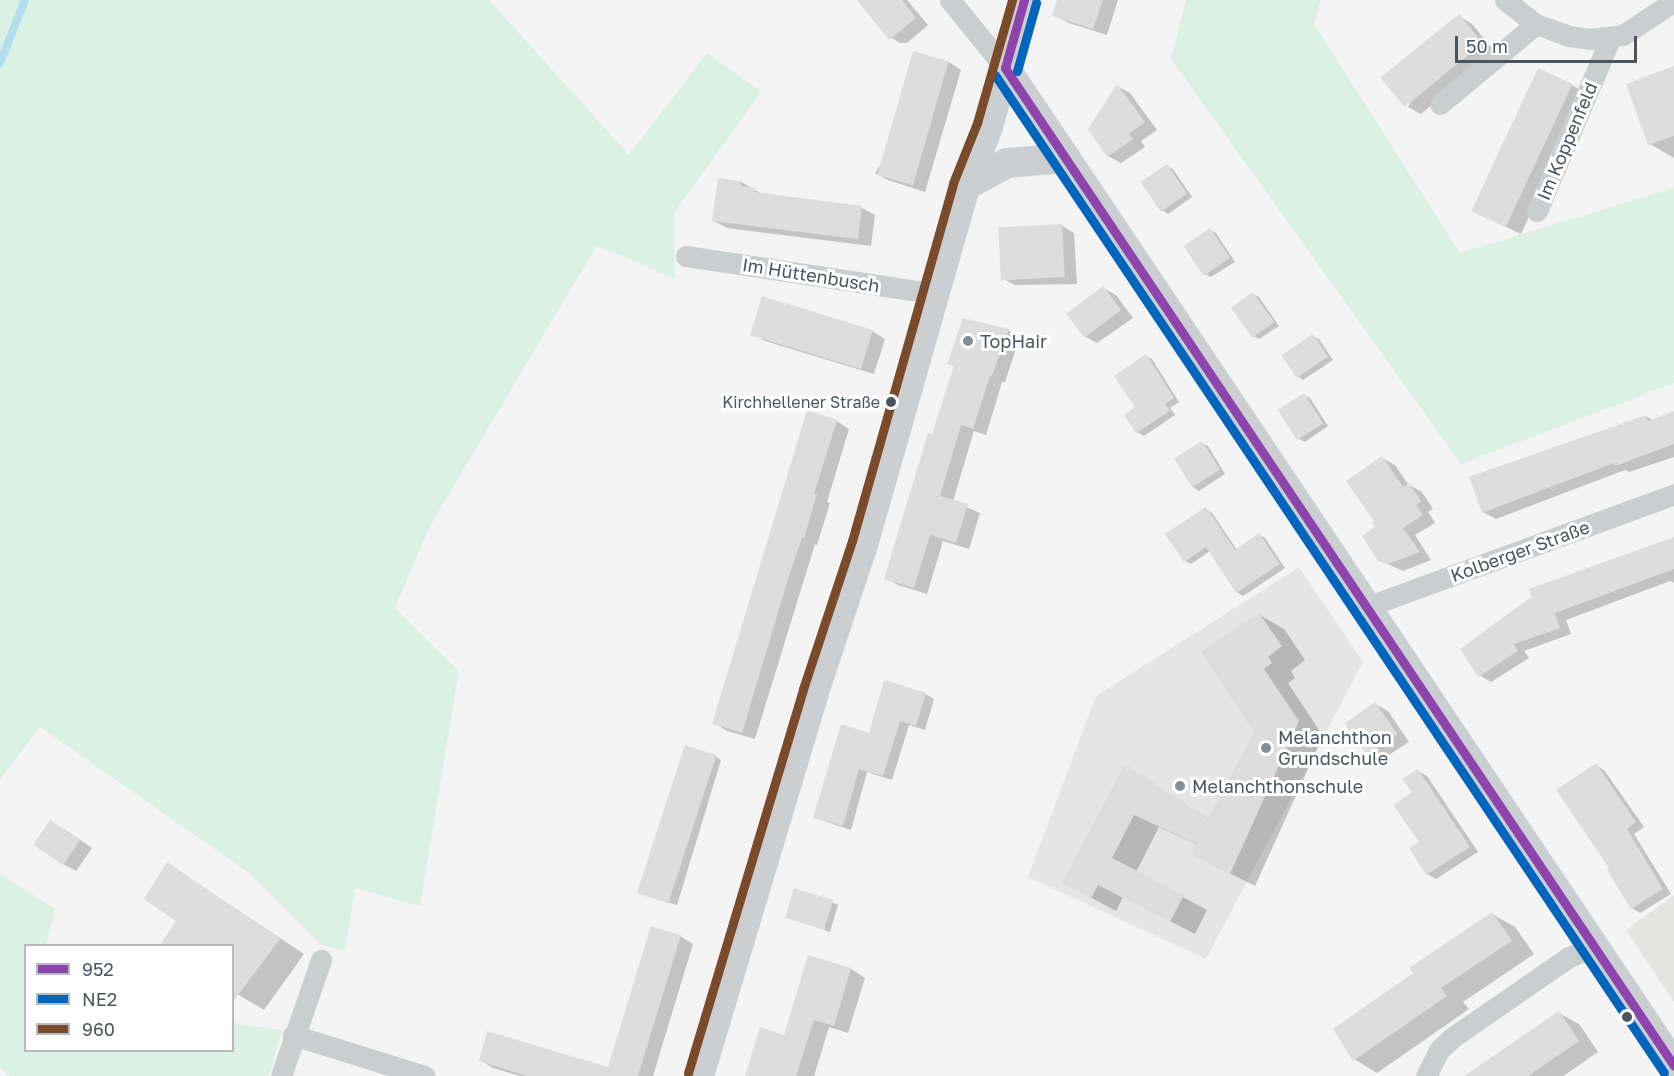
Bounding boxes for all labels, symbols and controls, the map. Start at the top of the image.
scale bar [1458,24,1640,62]
text: 50 m [1466,35,1508,57]
street label: Im Koppenfeld [1532,79,1602,203]
street label: Im Hüttenbusch [741,253,881,297]
place label: TopHair [980,330,1047,352]
marker: TopHair [961,334,975,348]
place label: Kirchhellener Straße [722,392,880,412]
marker: Kirchhellener Straße [885,396,897,408]
street label: Kolberger Straße [1448,516,1592,586]
place label: Melanchthon Grundschule [1278,727,1392,770]
marker: Melanchthon Grundschule [1259,741,1273,755]
place label: Melanchthonschule [1192,775,1363,797]
marker: Melanchthonschule [1173,779,1187,793]
legend [24,944,234,1052]
text: 952 [82,958,114,980]
text: NE2 [82,988,117,1010]
unlabelled marker [1621,1011,1633,1023]
text: 960 [82,1018,115,1040]

